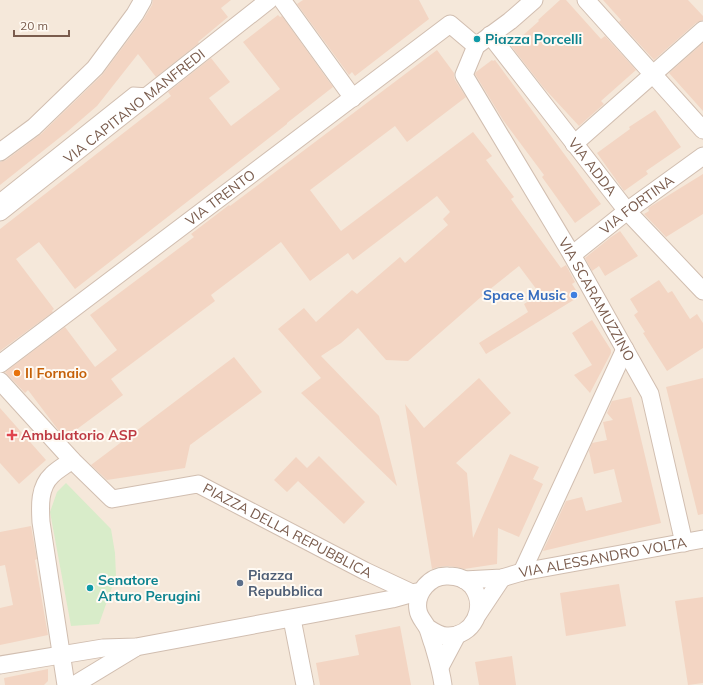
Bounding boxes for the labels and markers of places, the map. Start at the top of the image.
place label: Piazza Porcelli [485,30,582,48]
marker: Piazza Porcelli [472,34,482,44]
place label: Space Music [483,286,566,304]
marker: Space Music [569,290,579,300]
place label: Il Fornaio [25,364,87,382]
marker: Il Fornaio [12,368,22,378]
place label: Ambulatorio ASP [21,426,137,444]
marker: Ambulatorio ASP [6,429,18,441]
place label: Piazza Repubblica [248,566,323,600]
place label: Senatore Arturo Perugini [98,571,201,605]
marker: Piazza Repubblica [235,578,245,588]
marker: Senatore Arturo Perugini [85,583,95,593]

